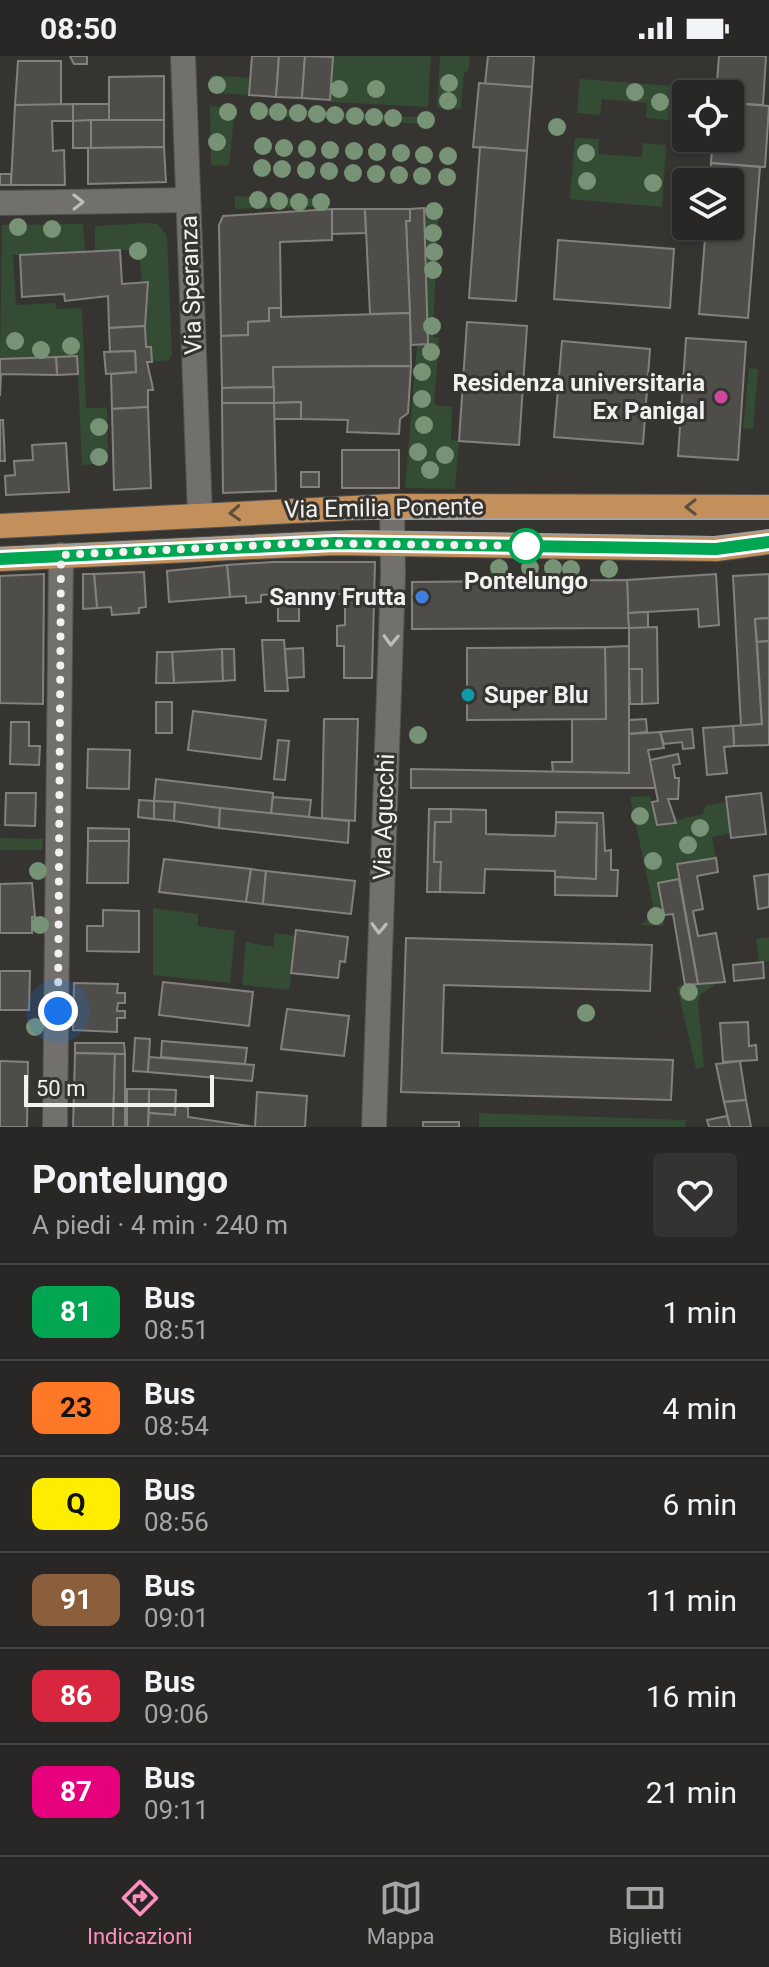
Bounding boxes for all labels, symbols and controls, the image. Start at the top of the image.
text: 08:50 [40,11,117,46]
map controls [672,80,744,240]
button: locate [672,80,744,152]
button: layers [672,168,744,240]
one-way arrow [72,193,85,210]
street label: Via Speranza [175,215,207,355]
place label: Residenza universitaria Ex Panigal [452,369,705,425]
marker: Residenza universitaria Ex Panigal [712,388,730,406]
street label: Via Emilia Ponente [284,492,484,524]
one-way arrow [684,498,697,516]
one-way arrow [228,504,241,521]
marker: Pontelungo [509,529,543,563]
place label: Pontelungo [464,567,588,595]
place label: Sanny Frutta [269,583,406,611]
marker: Sanny Frutta [413,588,431,606]
one-way arrow [382,634,399,647]
place label: Super Blu [484,681,589,709]
marker: Super Blu [459,686,477,704]
street label: Via Agucchi [368,753,400,881]
one-way arrow [371,922,388,935]
your location [38,991,78,1031]
scale bar [24,1071,214,1107]
text: 50 m [36,1076,85,1101]
button: heart [653,1153,737,1237]
text: Pontelungo [32,1158,228,1202]
text: A piedi · 4 min · 240 m [32,1210,288,1240]
text: Bus [144,1280,195,1315]
text: 81 [60,1295,92,1328]
text: 1 min [663,1295,737,1330]
text: 08:51 [144,1315,209,1345]
text: Bus [144,1376,195,1411]
text: 23 [60,1391,92,1424]
text: 4 min [663,1391,737,1426]
text: 08:54 [144,1411,209,1441]
text: Bus [144,1472,195,1507]
text: Q [66,1487,86,1520]
text: 6 min [663,1487,737,1522]
text: 08:56 [144,1507,209,1537]
text: Bus [144,1568,195,1603]
text: 91 [60,1583,92,1616]
text: 11 min [646,1583,737,1618]
text: 09:01 [144,1603,209,1633]
text: Bus [144,1664,195,1699]
text: 86 [60,1679,92,1712]
text: 16 min [646,1679,737,1714]
text: 09:06 [144,1699,209,1729]
text: Bus [144,1760,195,1795]
text: 87 [60,1775,92,1808]
text: 21 min [646,1775,737,1810]
text: 09:11 [144,1795,209,1825]
tab: Indicazioni [87,1876,193,1949]
tab: Mappa [367,1876,435,1949]
tab: Biglietti [608,1876,682,1949]

